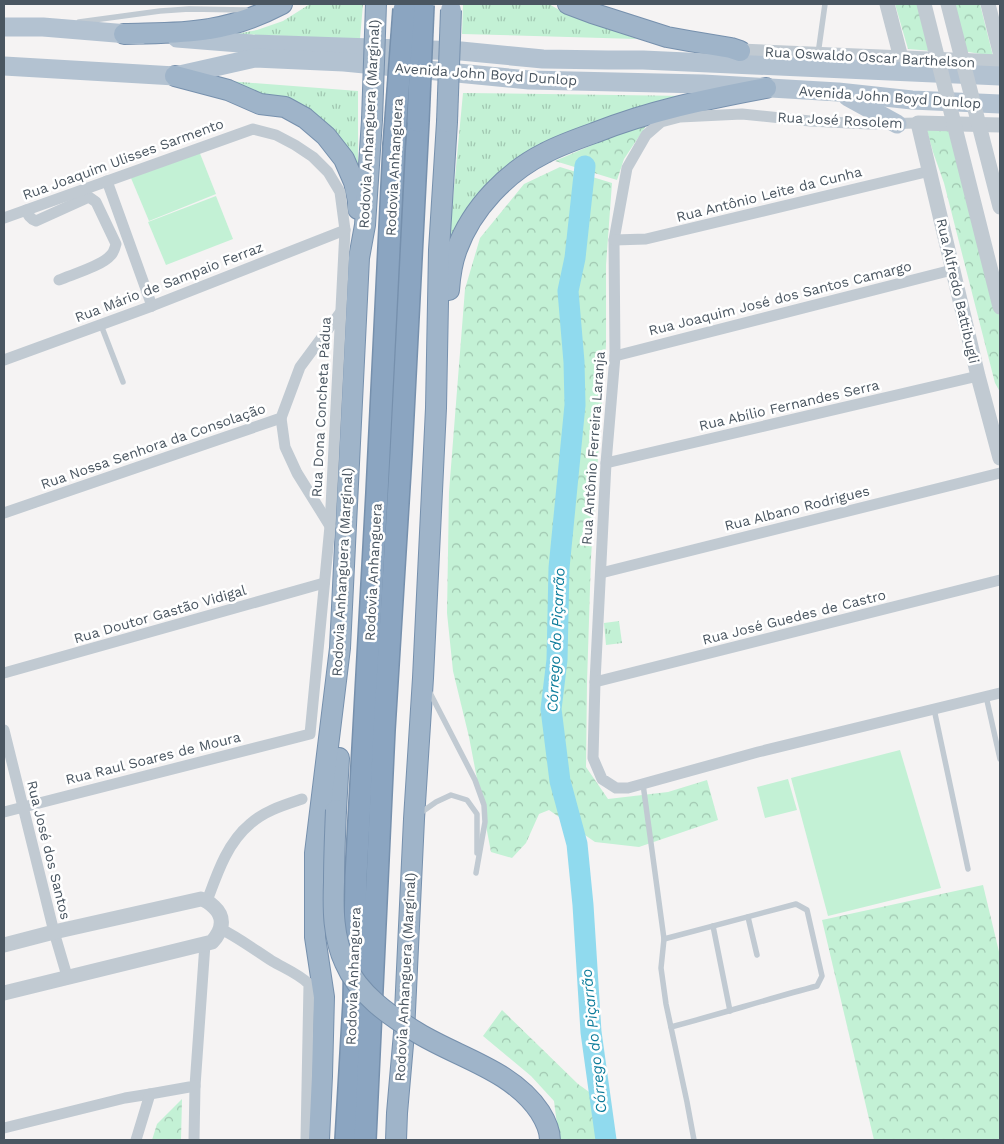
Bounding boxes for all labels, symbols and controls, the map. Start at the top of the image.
street label: Rodovia Anhanguera (Marginal) [356,19,382,229]
street label: Rua Oswaldo Oscar Barthelson [764,43,976,71]
street label: Avenida John Boyd Dunlop [394,60,578,88]
street label: Avenida John Boyd Dunlop [798,83,982,111]
street label: Rodovia Anhanguera [382,97,406,236]
street label: Rua José Rosolem [777,109,903,131]
street label: Rua Joaquim Ulisses Sarmento [20,115,226,203]
street label: Rua Antônio Leite da Cunha [675,163,863,225]
street label: Rua Alfredo Battibugli [934,217,982,365]
street label: Rua Mário de Sampaio Ferraz [73,239,265,325]
street label: Rua Joaquim José dos Santos Camargo [647,258,913,338]
street label: Rua Dona Concheta Pádua [308,316,334,498]
street label: Rua Antônio Ferreira Laranja [578,351,608,545]
street label: Rua Abílio Fernandes Serra [697,376,881,434]
street label: Rua Nossa Senhora da Consolação [39,400,267,492]
street label: Rodovia Anhanguera (Marginal) [329,467,355,677]
street label: Rua Albano Rodrigues [723,482,871,534]
street label: Rodovia Anhanguera [361,502,385,641]
water label: Córrego do Piçarrão [543,567,569,713]
street label: Rua Doutor Gastão Vidigal [72,581,249,646]
street label: Rua José Guedes de Castro [701,586,887,648]
street label: Rua Raul Soares de Moura [64,728,242,787]
street label: Rua José dos Santos [24,779,74,921]
street label: Rodovia Anhanguera (Marginal) [392,872,418,1082]
street label: Rodovia Anhanguera [343,907,363,1045]
water label: Córrego do Piçarrão [577,968,611,1114]

